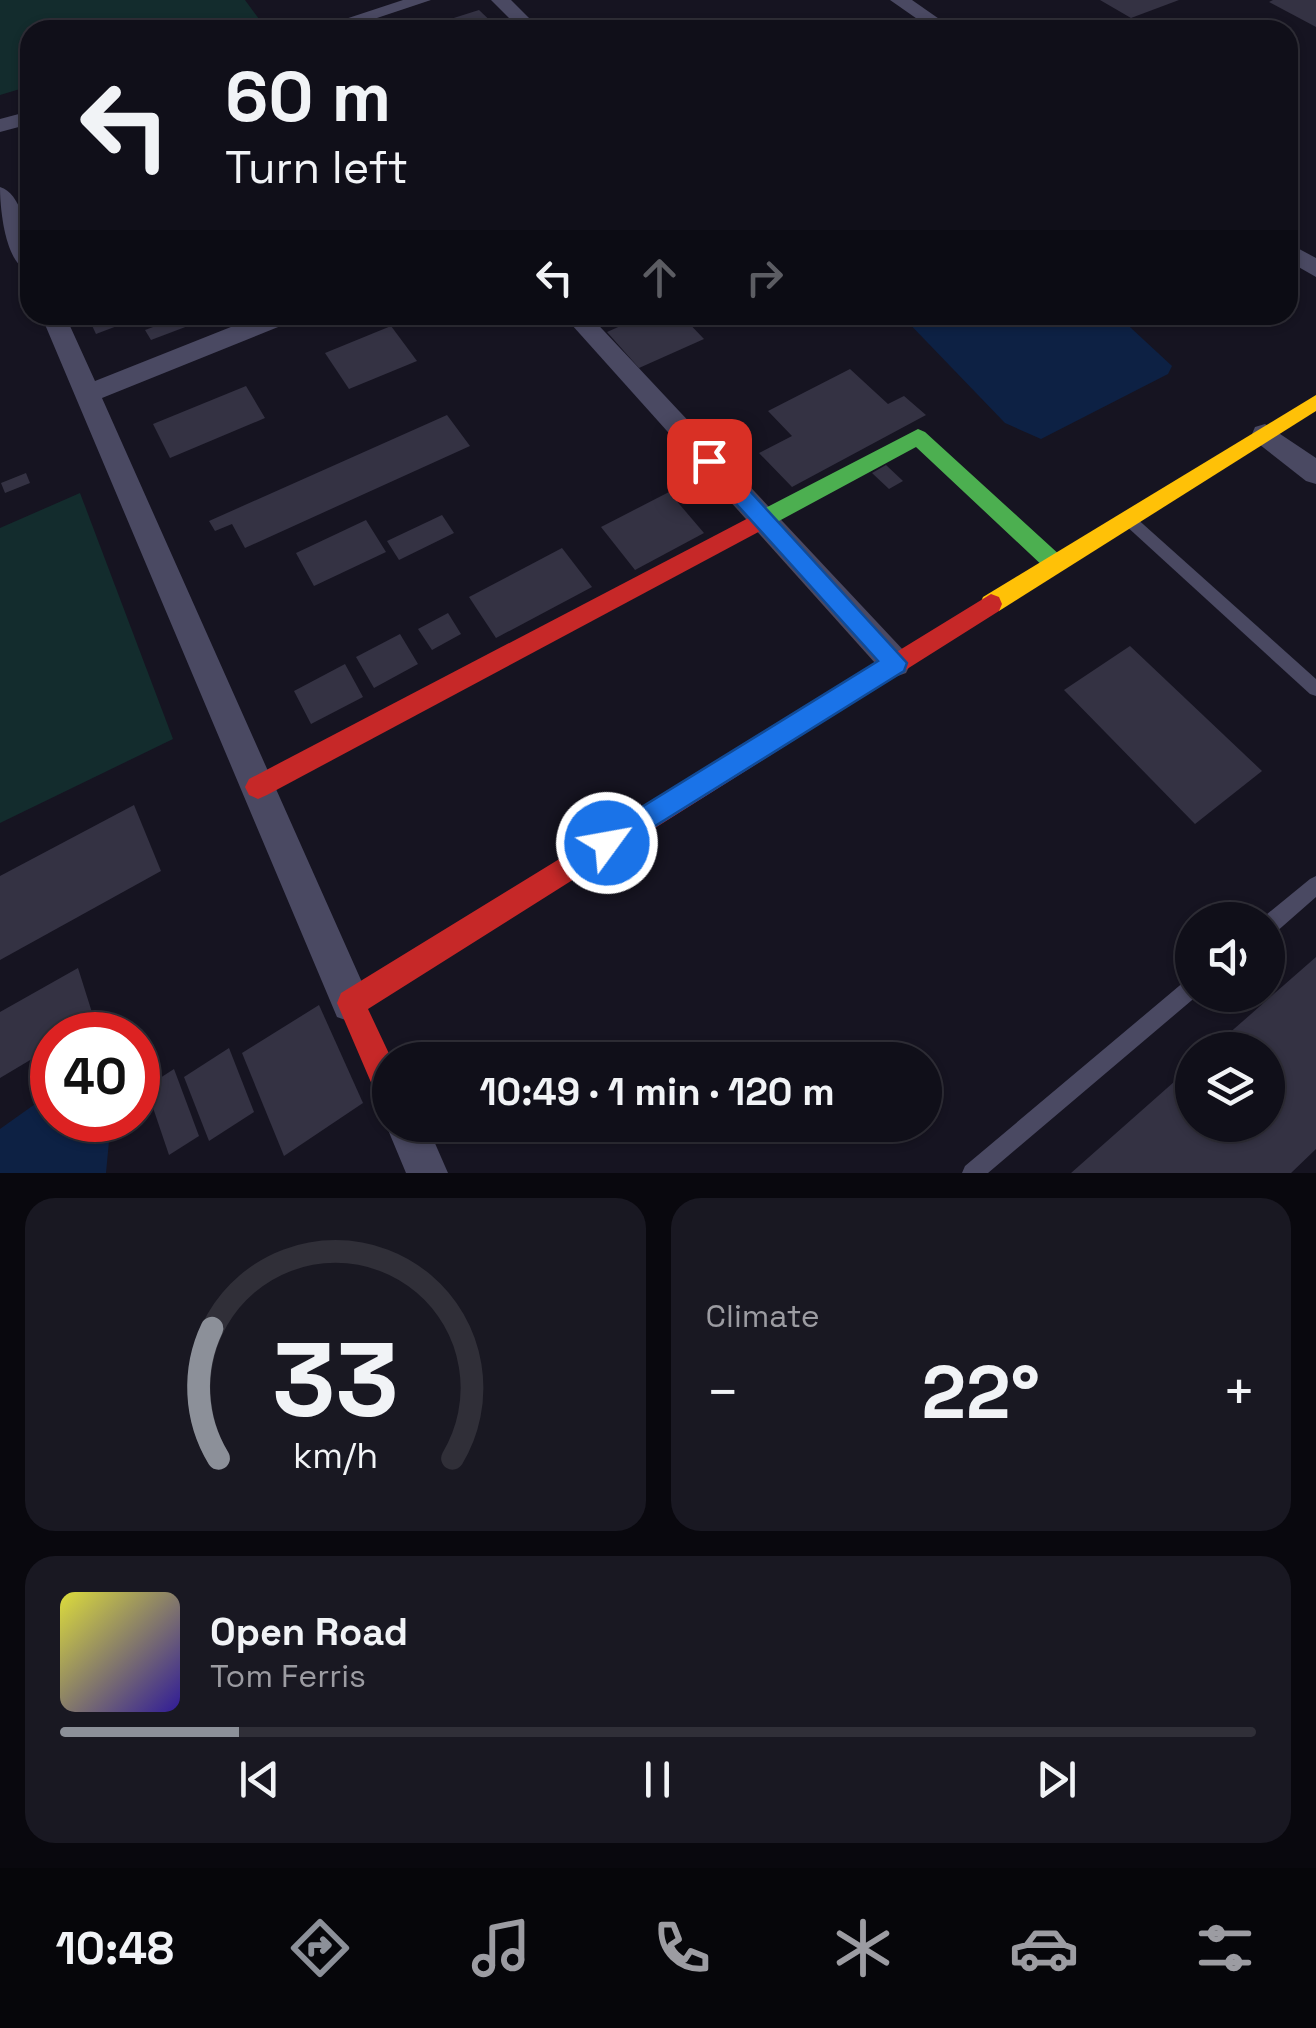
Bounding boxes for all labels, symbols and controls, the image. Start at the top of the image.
text: 60 m [225,52,391,141]
icon: left [60,60,190,190]
text: Turn left [225,139,408,196]
icon: left [527,250,582,305]
icon: ahead [632,250,687,305]
icon: right [737,250,792,305]
pin [667,419,752,504]
icon: arrive [682,434,737,489]
position arrow [555,791,659,895]
map controls [1175,902,1285,1142]
button: sound [1175,902,1285,1012]
speed limit sign: 40 [30,1012,160,1142]
button: layers [1175,1032,1285,1142]
text: 10:49 · 1 min · 120 m [479,1068,835,1116]
text: Climate [706,1296,820,1336]
text: 33 [272,1314,398,1446]
text: 22° [921,1344,1040,1440]
text: − [706,1357,740,1427]
text: + [1222,1357,1256,1427]
text: km/h [293,1433,378,1478]
text: Open Road [210,1608,408,1656]
text: Tom Ferris [210,1656,366,1696]
icon: previous [232,1752,287,1807]
icon: pause [630,1752,685,1807]
icon: next [1029,1752,1084,1807]
icon: directions [285,1913,355,1983]
icon: music [466,1913,536,1983]
icon: phone [647,1913,717,1983]
icon: climate [828,1913,898,1983]
icon: car [1009,1913,1079,1983]
icon: filters [1190,1913,1260,1983]
text: 10:48 [56,1920,174,1977]

